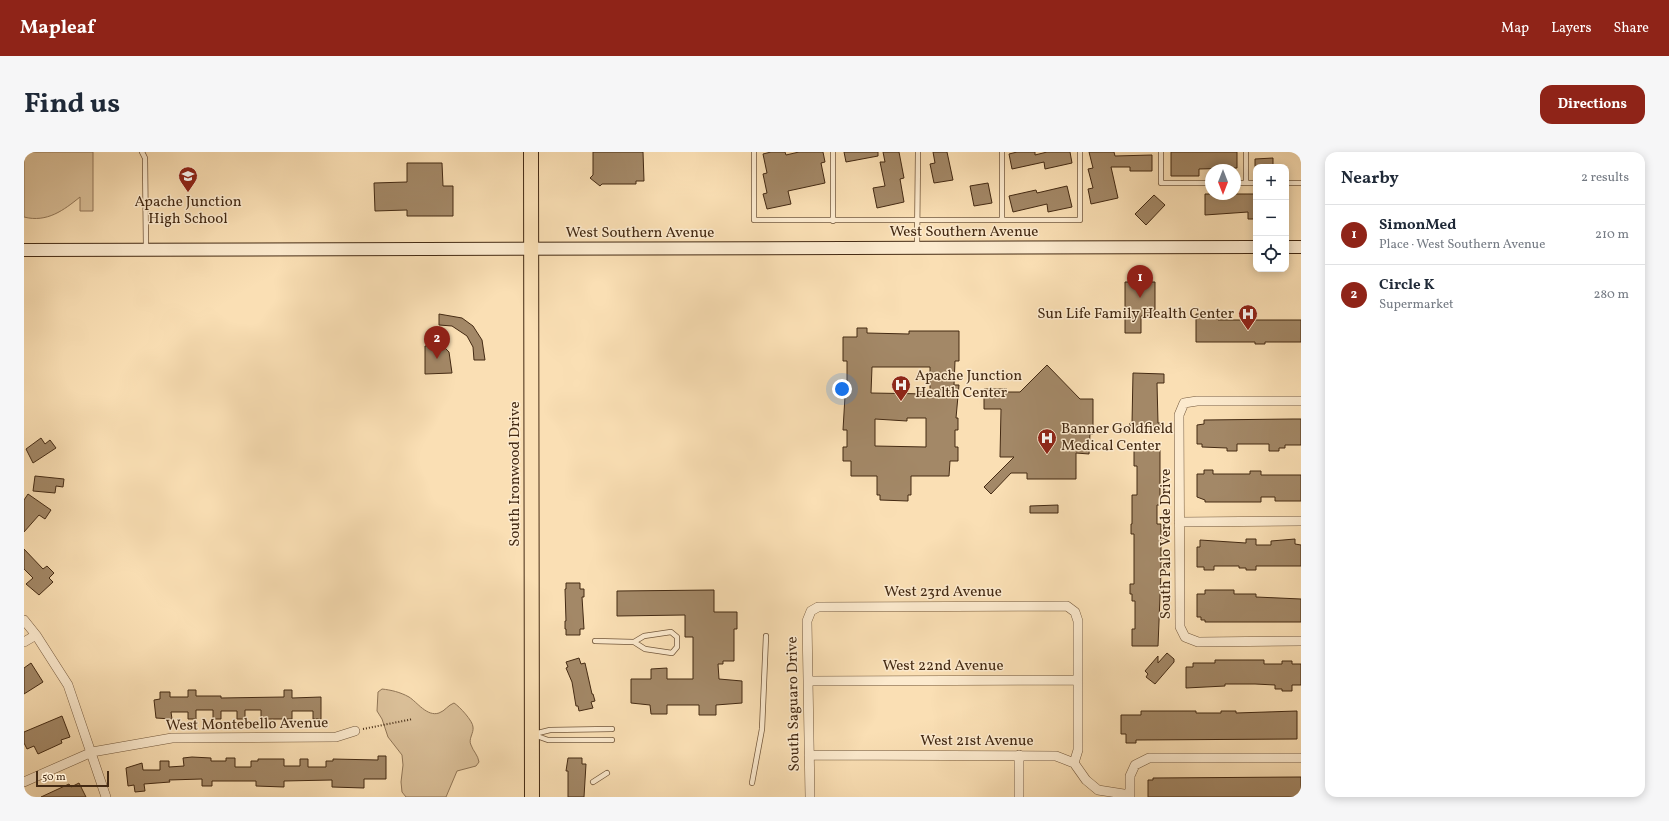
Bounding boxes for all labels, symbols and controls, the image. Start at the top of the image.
text: Mapleaf [20,15,95,41]
text: Map [1501,19,1529,38]
text: Layers [1551,19,1591,38]
text: Share [1613,19,1649,38]
text: Find us [24,85,120,124]
button: Directions [1540,85,1645,124]
north arrow [1205,164,1241,200]
map controls [1253,164,1289,272]
button: + [1253,164,1289,200]
school or university icon: Apache Junction High School [177,165,199,193]
text: Nearby [1341,167,1399,190]
text: 2 results [1581,169,1629,187]
place label: Apache Junction High School [134,192,242,230]
button: − [1253,200,1289,236]
text: SimonMed [1379,215,1456,236]
street label: West Southern Avenue [890,222,1038,243]
street label: West Southern Avenue [566,223,714,244]
text: 1 [1351,226,1357,244]
text: 210 m [1595,226,1629,244]
button: locate [1253,236,1289,272]
text: Place · West Southern Avenue [1379,236,1545,254]
pin: 1 [1127,265,1153,298]
text: Circle K [1379,275,1435,296]
text: 2 [1351,286,1357,304]
text: 280 m [1593,286,1629,304]
text: Supermarket [1379,296,1454,314]
hospital icon: Sun Life Family Health Center [1237,303,1259,331]
place label: Sun Life Family Health Center [1037,304,1234,325]
pin: 2 [424,326,450,359]
place label: Apache Junction Health Center [915,366,1022,404]
hospital icon: Apache Junction Health Center [890,374,912,402]
your location [832,379,852,399]
street label: South Ironwood Drive [505,401,526,547]
place label: Banner Goldfield Medical Center [1061,419,1173,457]
hospital icon: Banner Goldfield Medical Center [1036,427,1058,455]
street label: South Palo Verde Drive [1156,469,1177,619]
street label: West 23rd Avenue [884,582,1002,603]
street label: South Saguaro Drive [782,636,806,772]
street label: West 22nd Avenue [882,656,1004,677]
street label: West Montebello Avenue [165,713,329,737]
street label: West 21st Avenue [920,731,1034,752]
scale bar [36,769,109,788]
text: 50 m [42,770,66,785]

